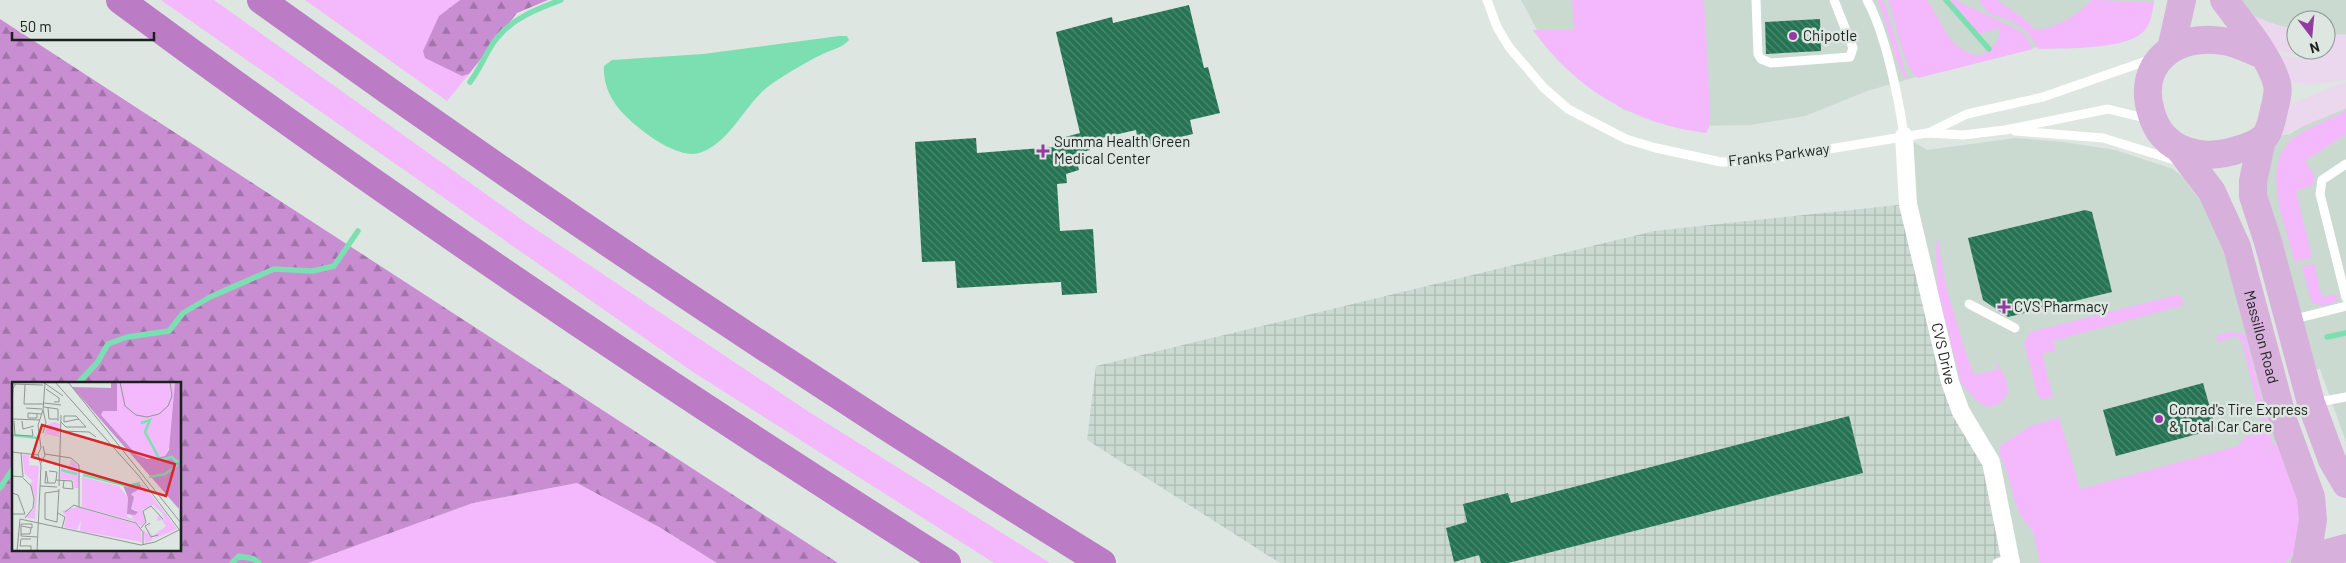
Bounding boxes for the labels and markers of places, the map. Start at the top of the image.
place label: Chipotle [1803,26,1857,44]
marker: Chipotle [1787,30,1799,42]
place label: Summa Health Green Medical Center [1054,132,1190,167]
marker: Summa Health Green Medical Center [1036,144,1050,158]
place label: CVS Pharmacy [2014,297,2108,315]
marker: CVS Pharmacy [1998,301,2010,313]
place label: Conrad's Tire Express & Total Car Care [2169,400,2308,435]
marker: Conrad's Tire Express & Total Car Care [2153,413,2165,425]

